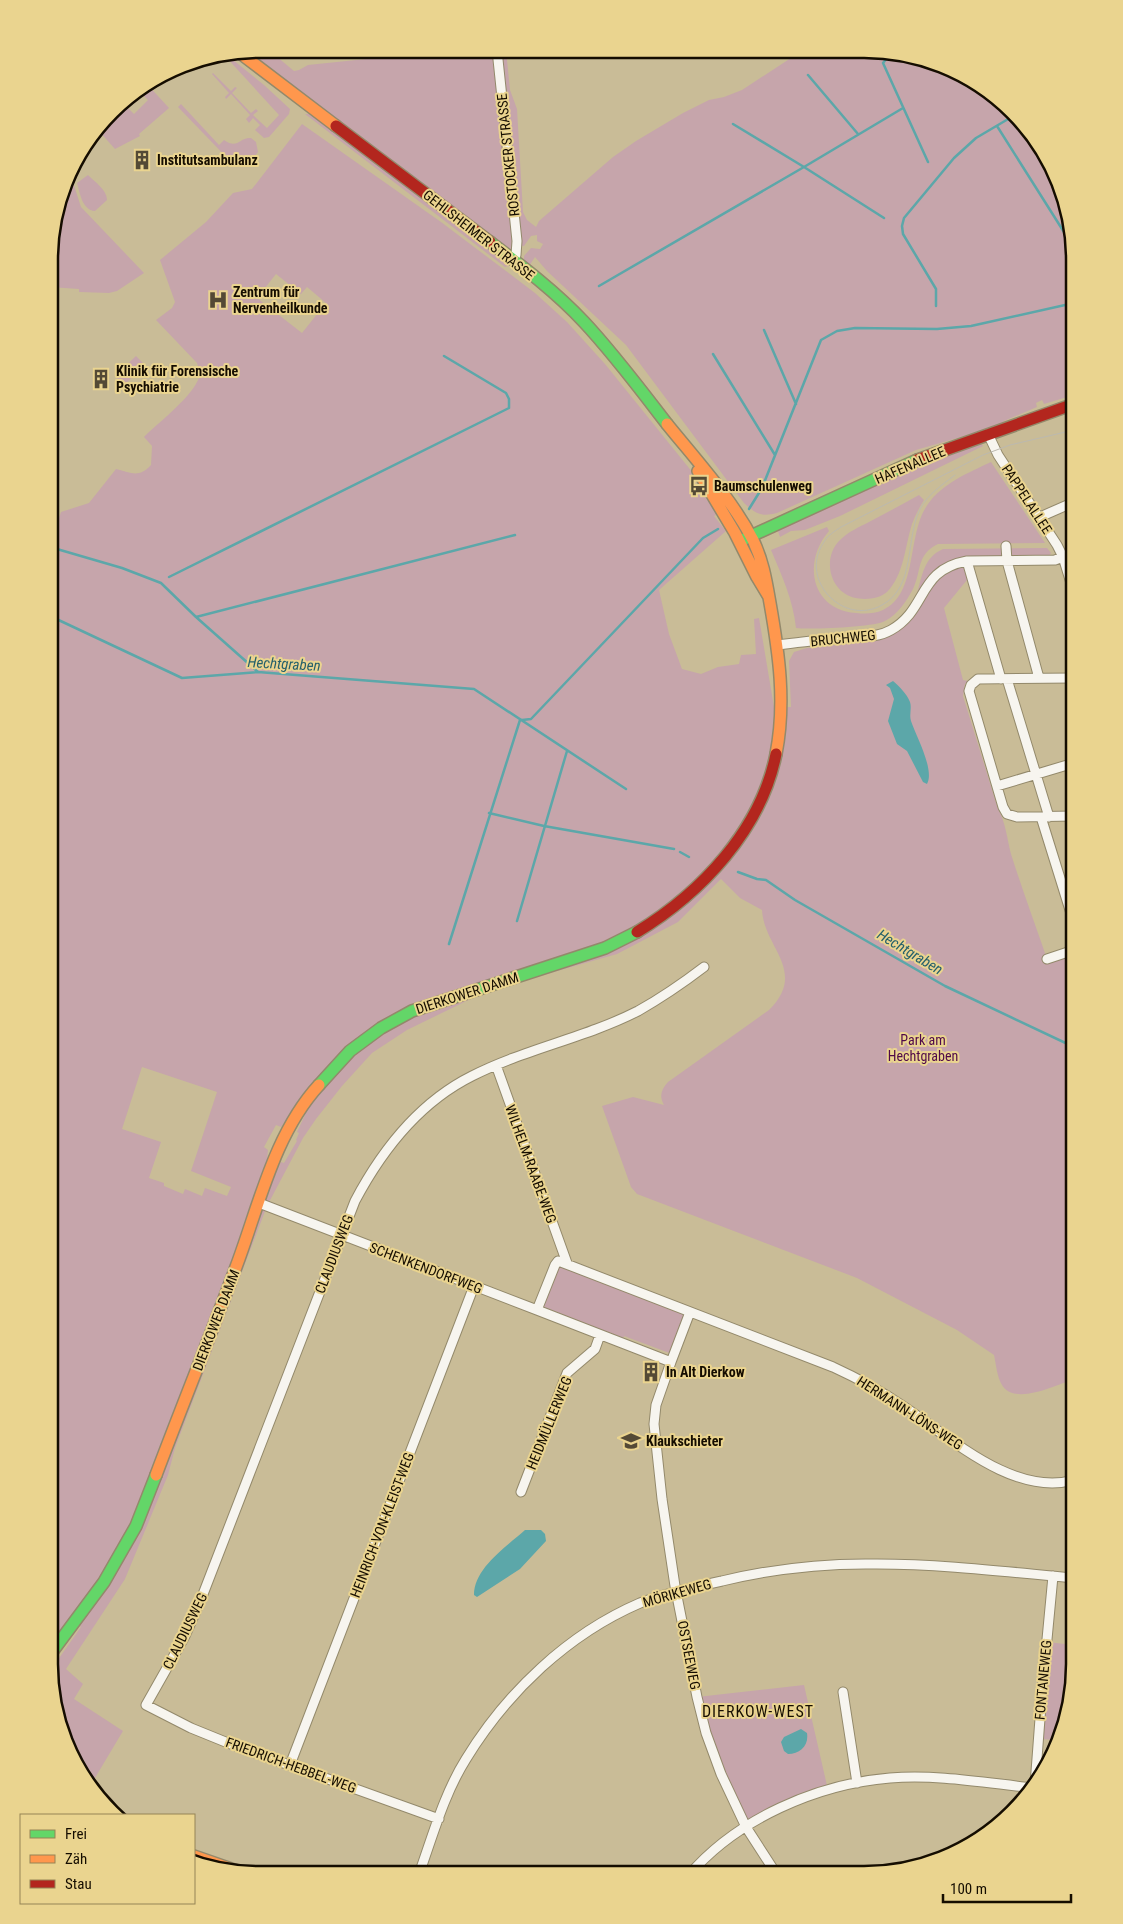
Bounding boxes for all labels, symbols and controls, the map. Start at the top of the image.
street label: ROSTOCKER STRASSE [494,93,522,217]
building icon: Institutsambulanz [131,149,153,171]
place label: Institutsambulanz [157,152,258,168]
street label: GEHLSHEIMER STRASSE [420,187,538,283]
place label: Zentrum für Nervenheilkunde [233,284,328,316]
hospital icon: Zentrum für Nervenheilkunde [207,289,229,311]
place label: Klinik für Forensische Psychiatrie [116,363,239,395]
building icon: Klinik für Forensische Psychiatrie [90,368,112,390]
street label: HAFENALLEE [872,443,948,487]
street label: PAPPELALLEE [999,461,1055,537]
bus stop icon: Baumschulenweg [688,475,710,497]
place label: Baumschulenweg [714,478,812,494]
street label: BRUCHWEG [810,627,876,649]
water label: Hechtgraben [247,653,321,675]
water label: Hechtgraben [874,925,946,979]
street label: DIERKOWER DAMM [414,969,520,1017]
park label: Park am Hechtgraben [888,1032,958,1064]
street label: WILHELM-RAABE-WEG [502,1103,560,1225]
street label: CLAUDIUSWEG [312,1212,356,1296]
street label: SCHENKENDORFWEG [367,1239,485,1297]
street label: DIERKOWER DAMM [189,1267,243,1373]
building icon: In Alt Dierkow [640,1361,662,1383]
place label: In Alt Dierkow [666,1364,745,1380]
street label: HERMANN-LÖNS-WEG [854,1373,966,1453]
street label: HEIDMÜLLERWEG [523,1374,575,1472]
school or university icon: Klaukschieter [620,1430,642,1452]
place label: Klaukschieter [646,1433,723,1449]
street label: HEINRICH-VON-KLEIST-WEG [347,1450,417,1600]
street label: MÖRIKEWEG [641,1576,713,1610]
street label: CLAUDIUSWEG [160,1590,210,1672]
street label: OSTSEEWEG [674,1619,704,1691]
street label: FONTANEWEG [1032,1639,1054,1721]
district label: DIERKOW-WEST [702,1702,814,1721]
street label: FRIEDRICH-HEBBEL-WEG [224,1734,358,1796]
legend [20,1814,195,1904]
text: Frei [65,1825,87,1843]
text: Zäh [65,1850,87,1868]
scale bar [943,1872,1070,1904]
text: Stau [65,1875,92,1893]
text: 100 m [950,1880,987,1898]

